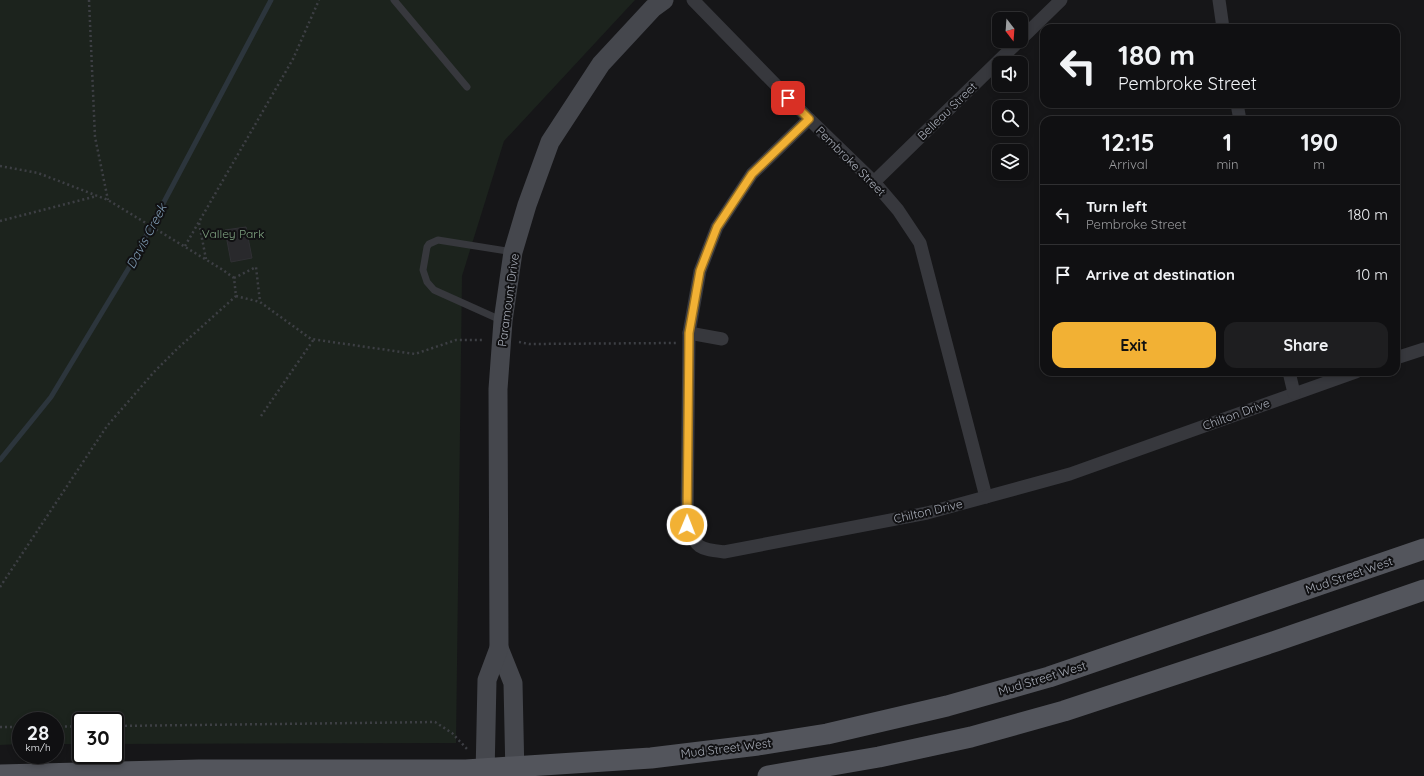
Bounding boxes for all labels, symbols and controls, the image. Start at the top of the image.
north arrow [992,12,1028,48]
map controls [992,12,1028,180]
text: 180 m [1118,37,1195,72]
icon: left [1052,40,1104,92]
button: sound [992,56,1028,92]
text: Pembroke Street [1118,72,1257,95]
street label: Belleau Street [914,79,980,143]
pin [771,81,805,115]
icon: arrive [777,87,799,109]
button: search [992,100,1028,136]
street label: Pembroke Street [813,123,889,199]
text: 12:15 [1102,127,1155,157]
text: 1 [1223,127,1232,157]
text: 190 [1300,127,1338,157]
button: layers [992,144,1028,180]
text: Arrival [1109,156,1148,172]
text: min [1216,156,1239,172]
text: m [1313,156,1325,172]
text: Turn left [1086,197,1148,216]
water label: Davis Creek [122,200,170,271]
icon: left [1052,204,1074,226]
text: 180 m [1348,205,1388,224]
text: Pembroke Street [1086,216,1186,232]
park label: Valley Park [202,226,264,241]
street label: Paramount Drive [494,252,522,348]
icon: arrive [1052,264,1074,286]
text: Arrive at destination [1086,265,1235,284]
text: 10 m [1356,265,1388,284]
button: Exit [1052,322,1216,368]
button: Share [1224,322,1388,368]
street label: Chilton Drive [1200,395,1272,433]
street label: Chilton Drive [892,496,964,526]
position arrow [666,504,708,546]
street label: Mud Street West [1303,553,1395,597]
street label: Mud Street West [996,657,1088,699]
speed limit sign: 30 [72,712,124,764]
text: 28 [27,720,49,745]
street label: Mud Street West [680,735,772,761]
text: km/h [25,741,51,754]

